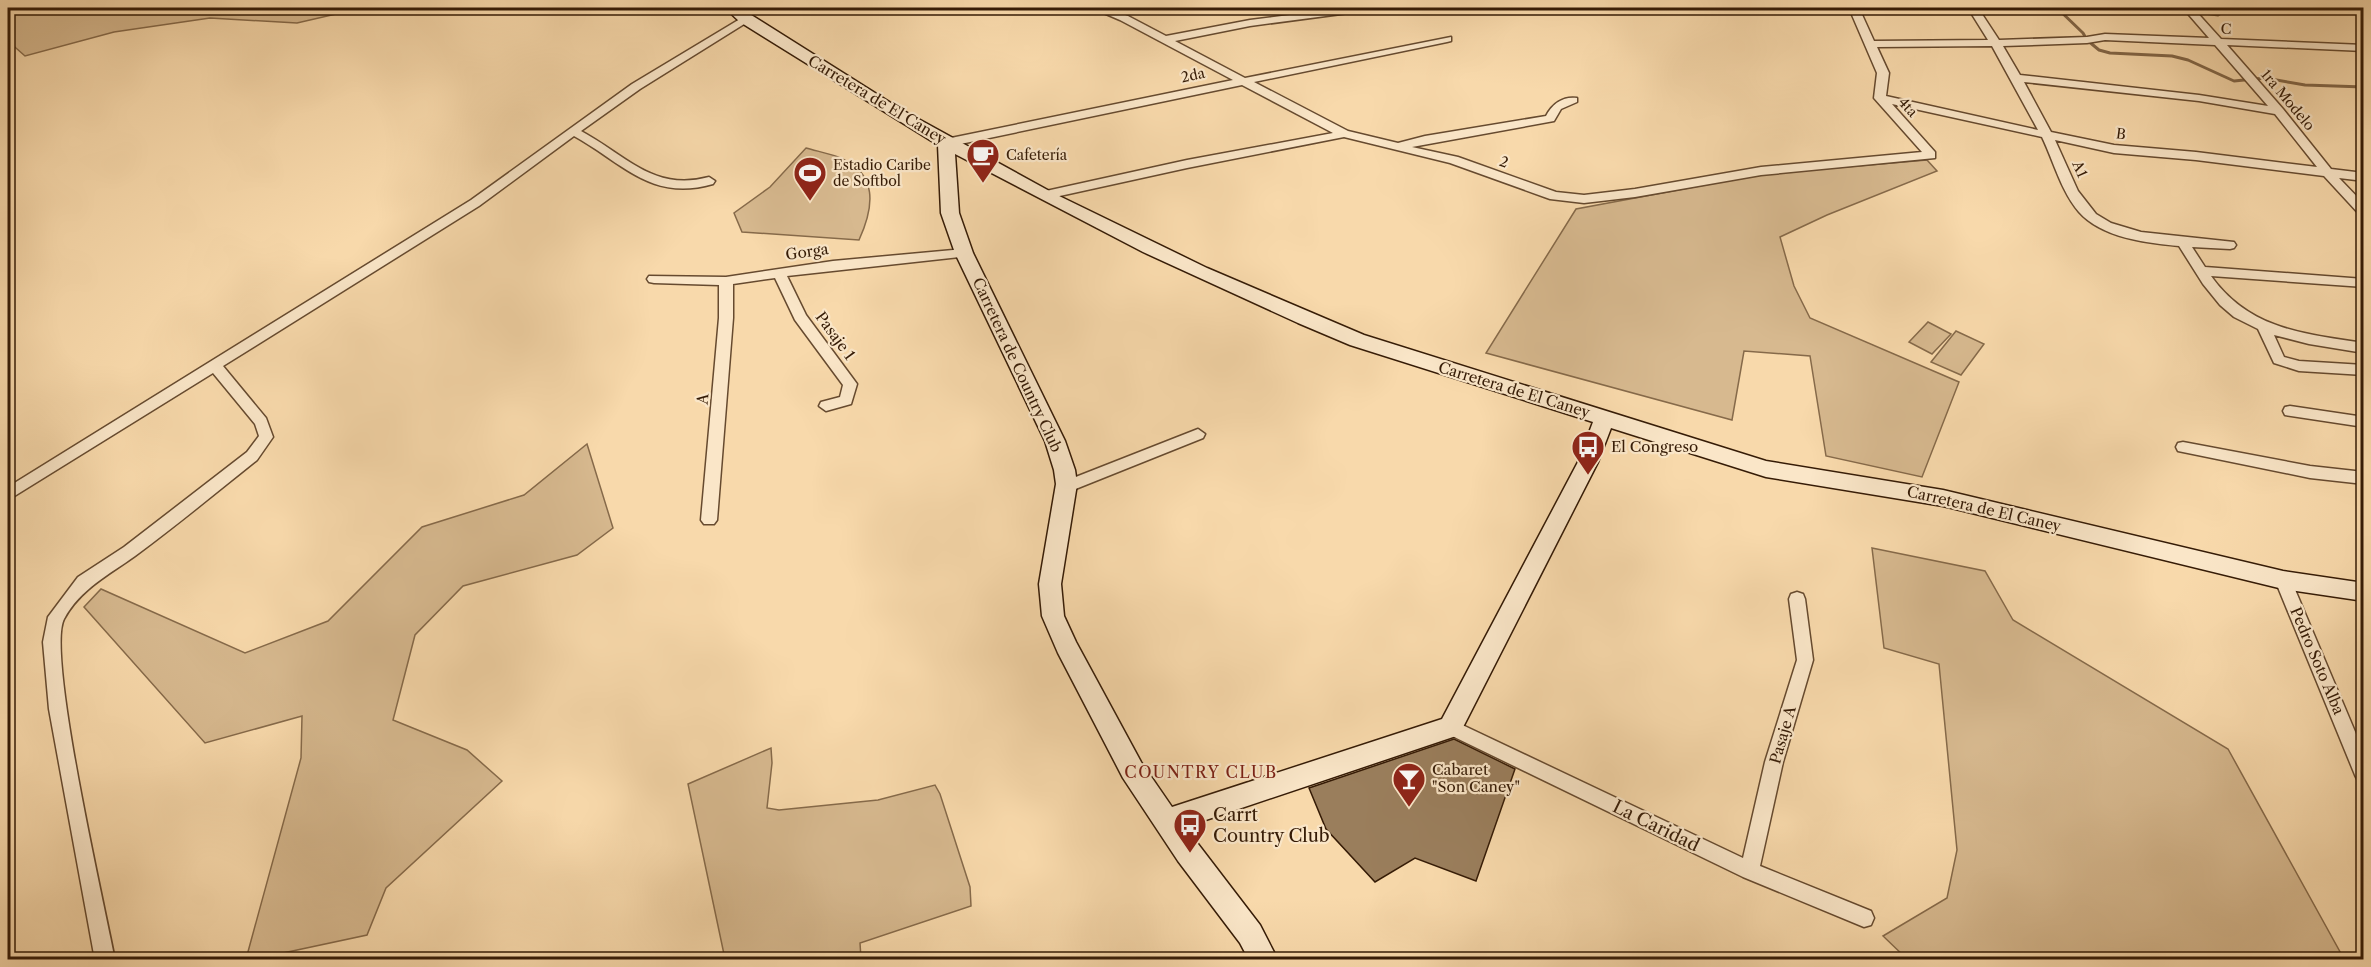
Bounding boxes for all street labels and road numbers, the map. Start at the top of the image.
street label: C [2220,20,2232,38]
street label: Carretera de El Caney [805,51,950,149]
street label: 2da [1179,64,1207,86]
street label: 1ra Modelo [2257,66,2319,134]
street label: 4ta [1894,93,1922,121]
street label: B [2115,124,2127,144]
street label: 2 [1497,152,1511,172]
street label: A1 [2068,157,2092,180]
street label: Gorga [784,239,830,264]
street label: Carretera de Country Club [969,274,1066,455]
street label: Pasaje 1 [812,308,860,364]
street label: Carretera de El Caney [1436,357,1593,422]
street label: A [692,392,713,406]
street label: Carretera de El Caney [1905,482,2064,536]
street label: Pedro Soto Alba [2286,604,2349,718]
street label: Pasaje A [1765,703,1800,766]
street label: La Caridad [1609,796,1703,856]

